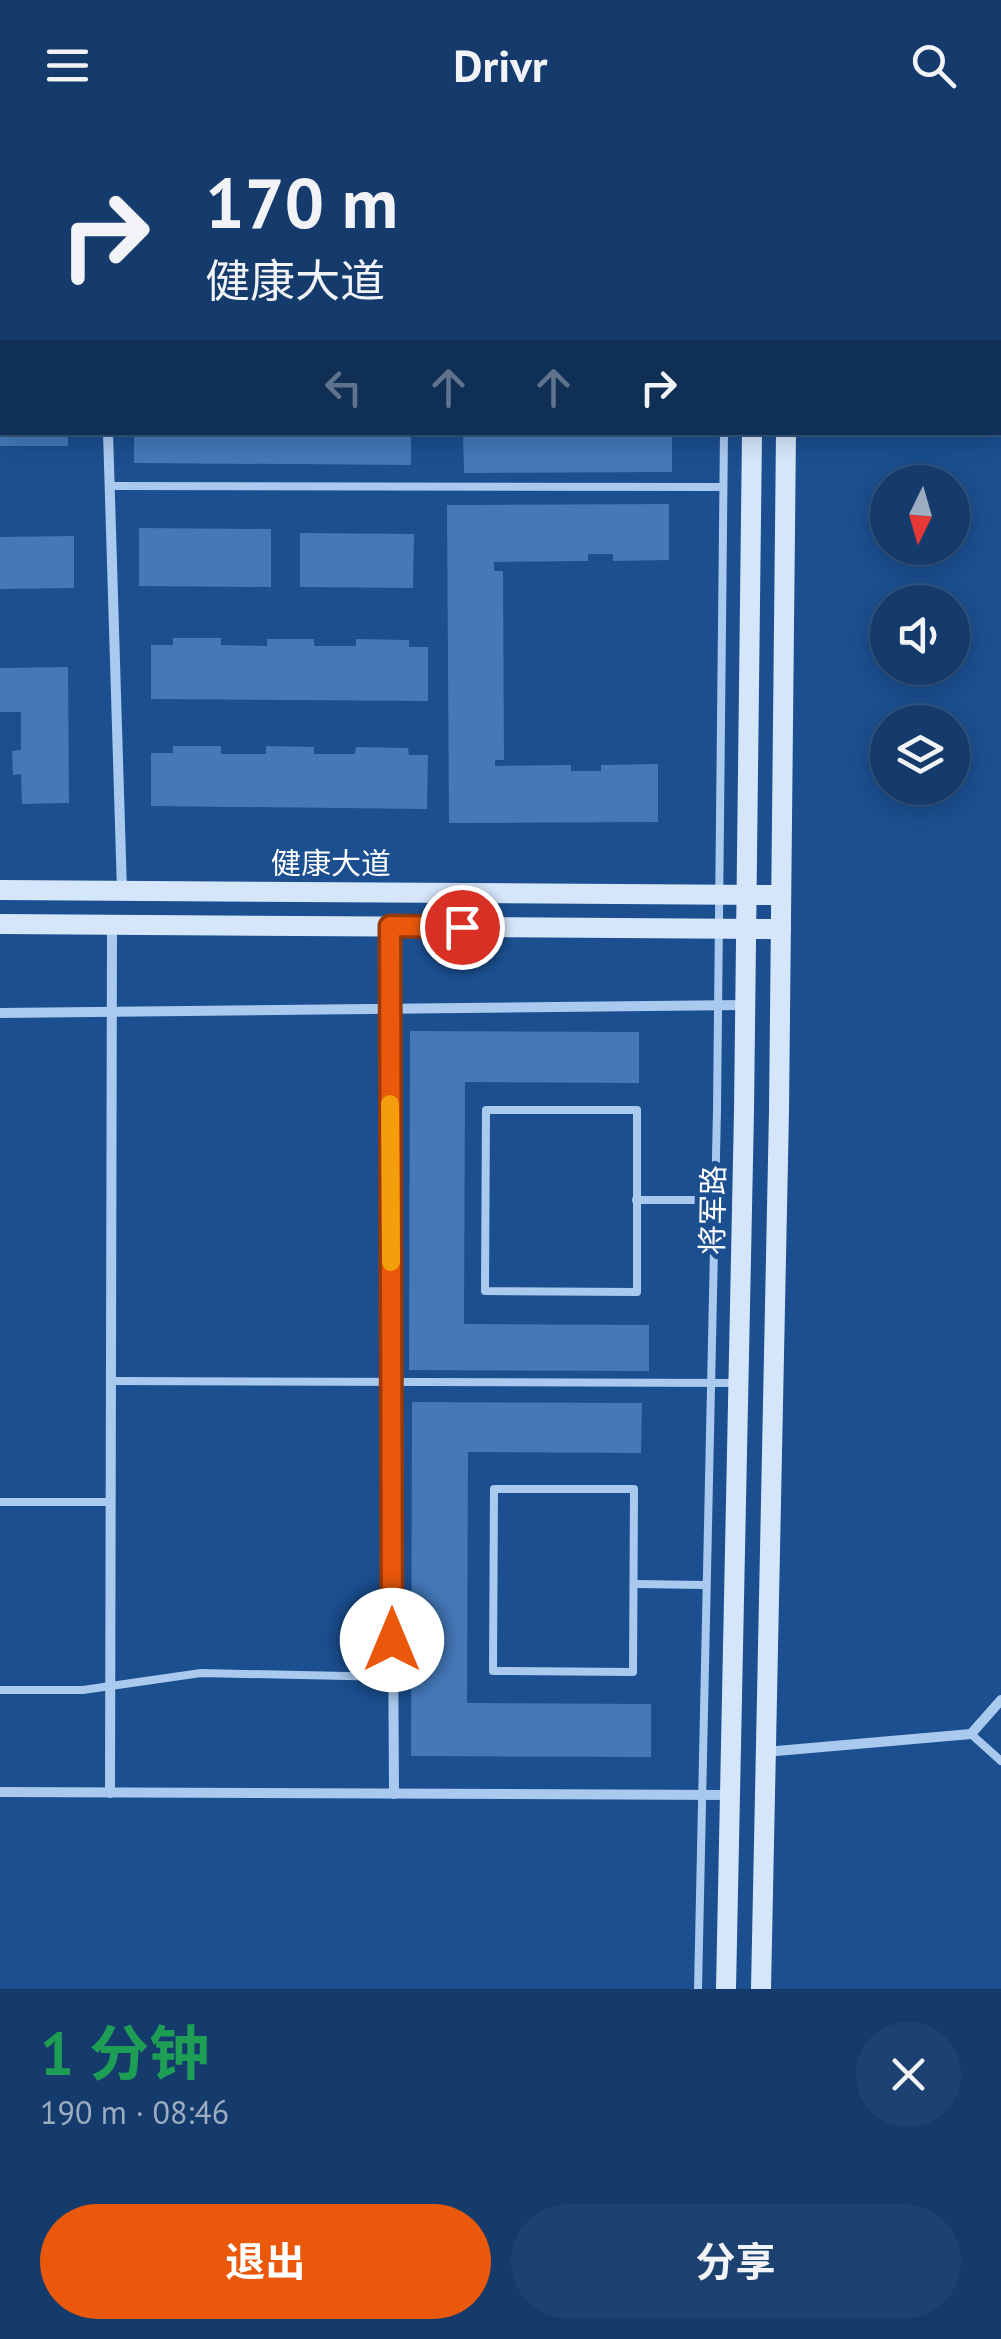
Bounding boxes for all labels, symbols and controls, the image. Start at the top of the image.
text: Drivr [453,36,548,94]
icon: menu [40,38,95,93]
icon: search [906,38,961,93]
text: 170 m [205,157,398,247]
icon: right [40,170,170,300]
text: 健康大道 [205,251,385,309]
icon: left [316,360,371,415]
icon: ahead [421,360,476,415]
icon: ahead [526,360,581,415]
icon: right [631,360,686,415]
north arrow [870,465,970,565]
map controls [870,465,970,805]
button: sound [870,585,970,685]
button: layers [870,705,970,805]
street label: 健康大道 [271,843,391,882]
pin [420,885,505,970]
icon: arrive [435,900,490,955]
street label: 将军路 [692,1165,732,1255]
position arrow [340,1588,444,1692]
text: 1 分钟 [40,2014,209,2092]
button: close [856,2022,961,2127]
text: 190 m · 08:46 [40,2091,229,2133]
button: 退出 [40,2204,491,2319]
button: 分享 [511,2204,961,2319]

